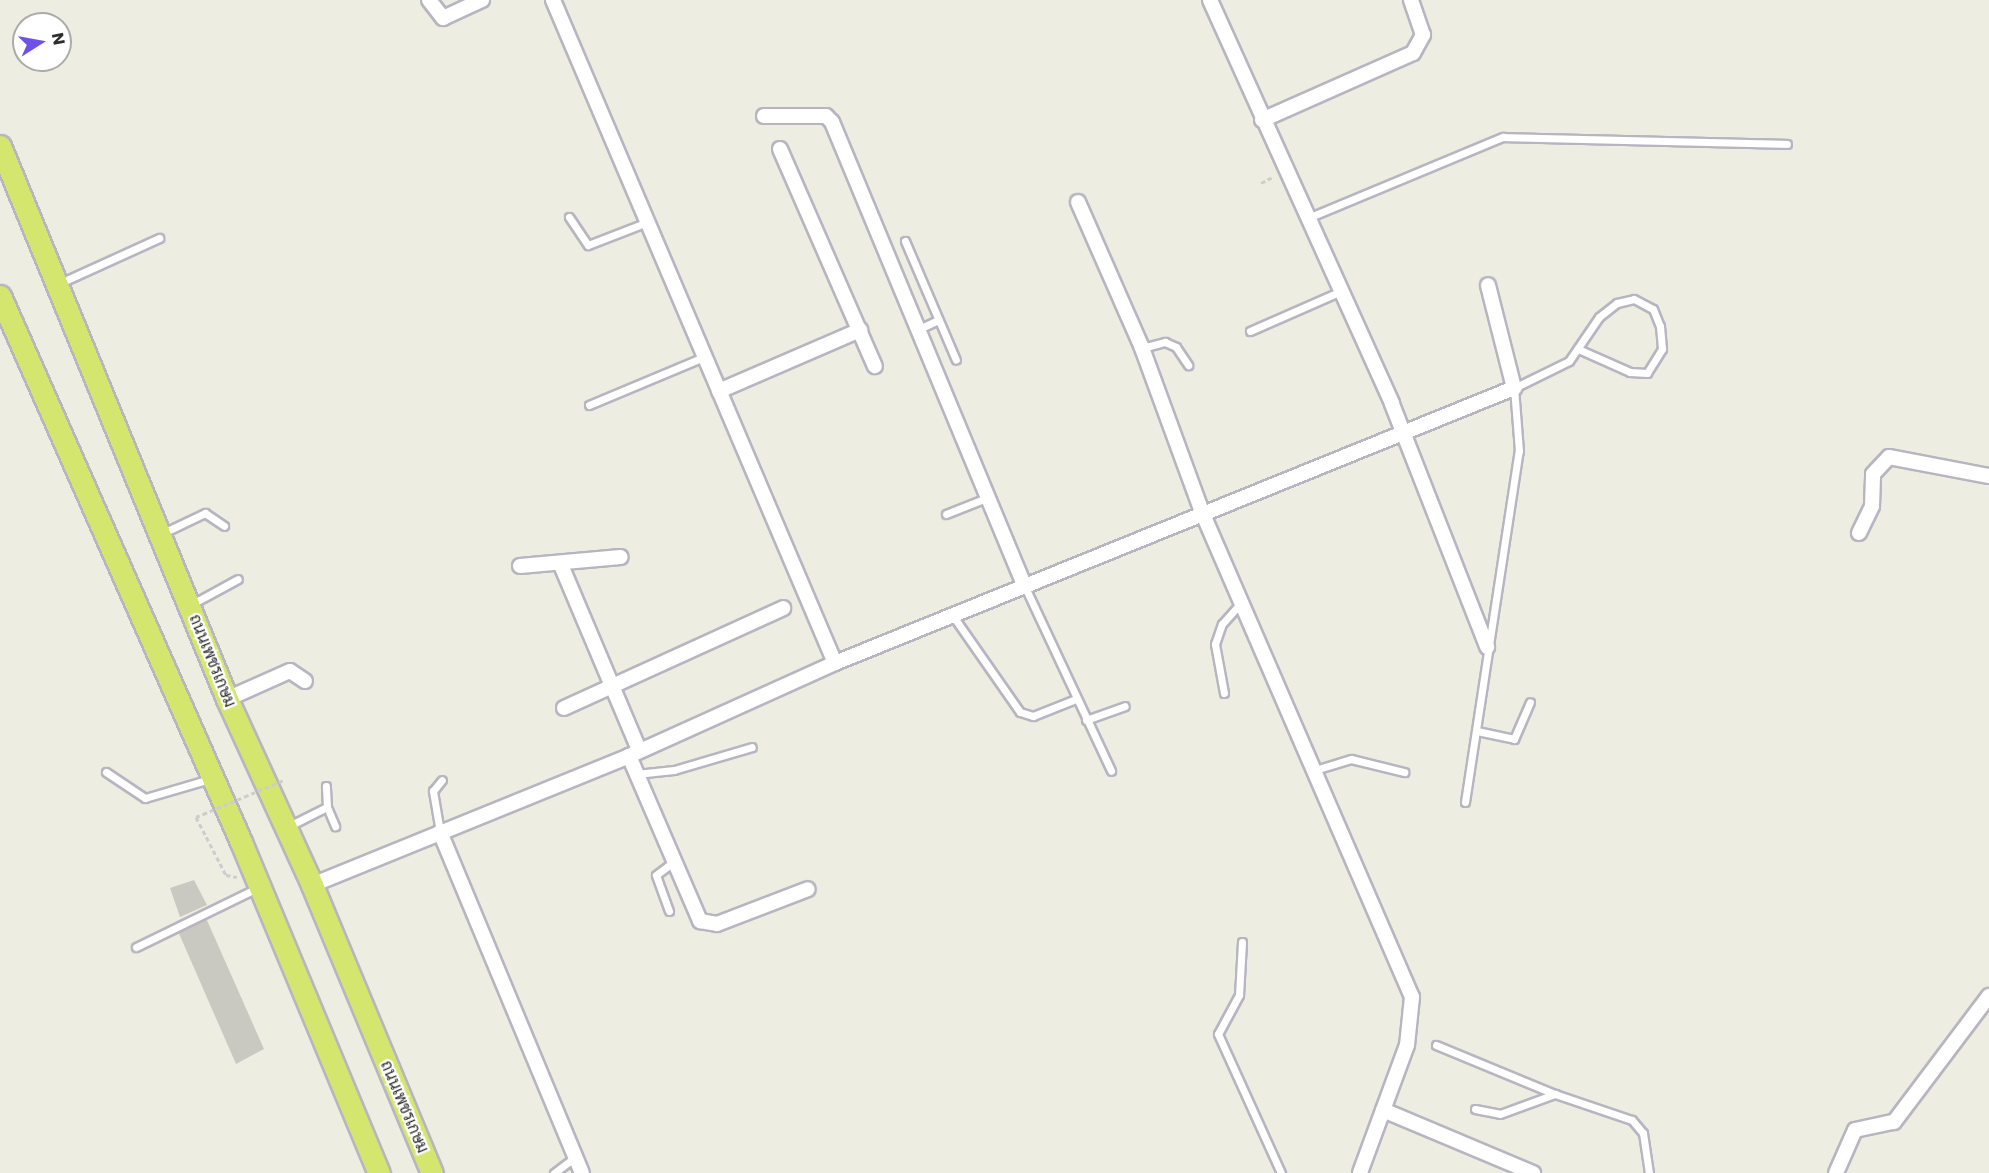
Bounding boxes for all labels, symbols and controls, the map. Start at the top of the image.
north arrow [12,12,72,72]
text: N [46,31,71,47]
street label: ถนนเพชรเกษม [185,612,239,710]
street label: ถนนเพชรเกษม [376,1058,432,1156]

